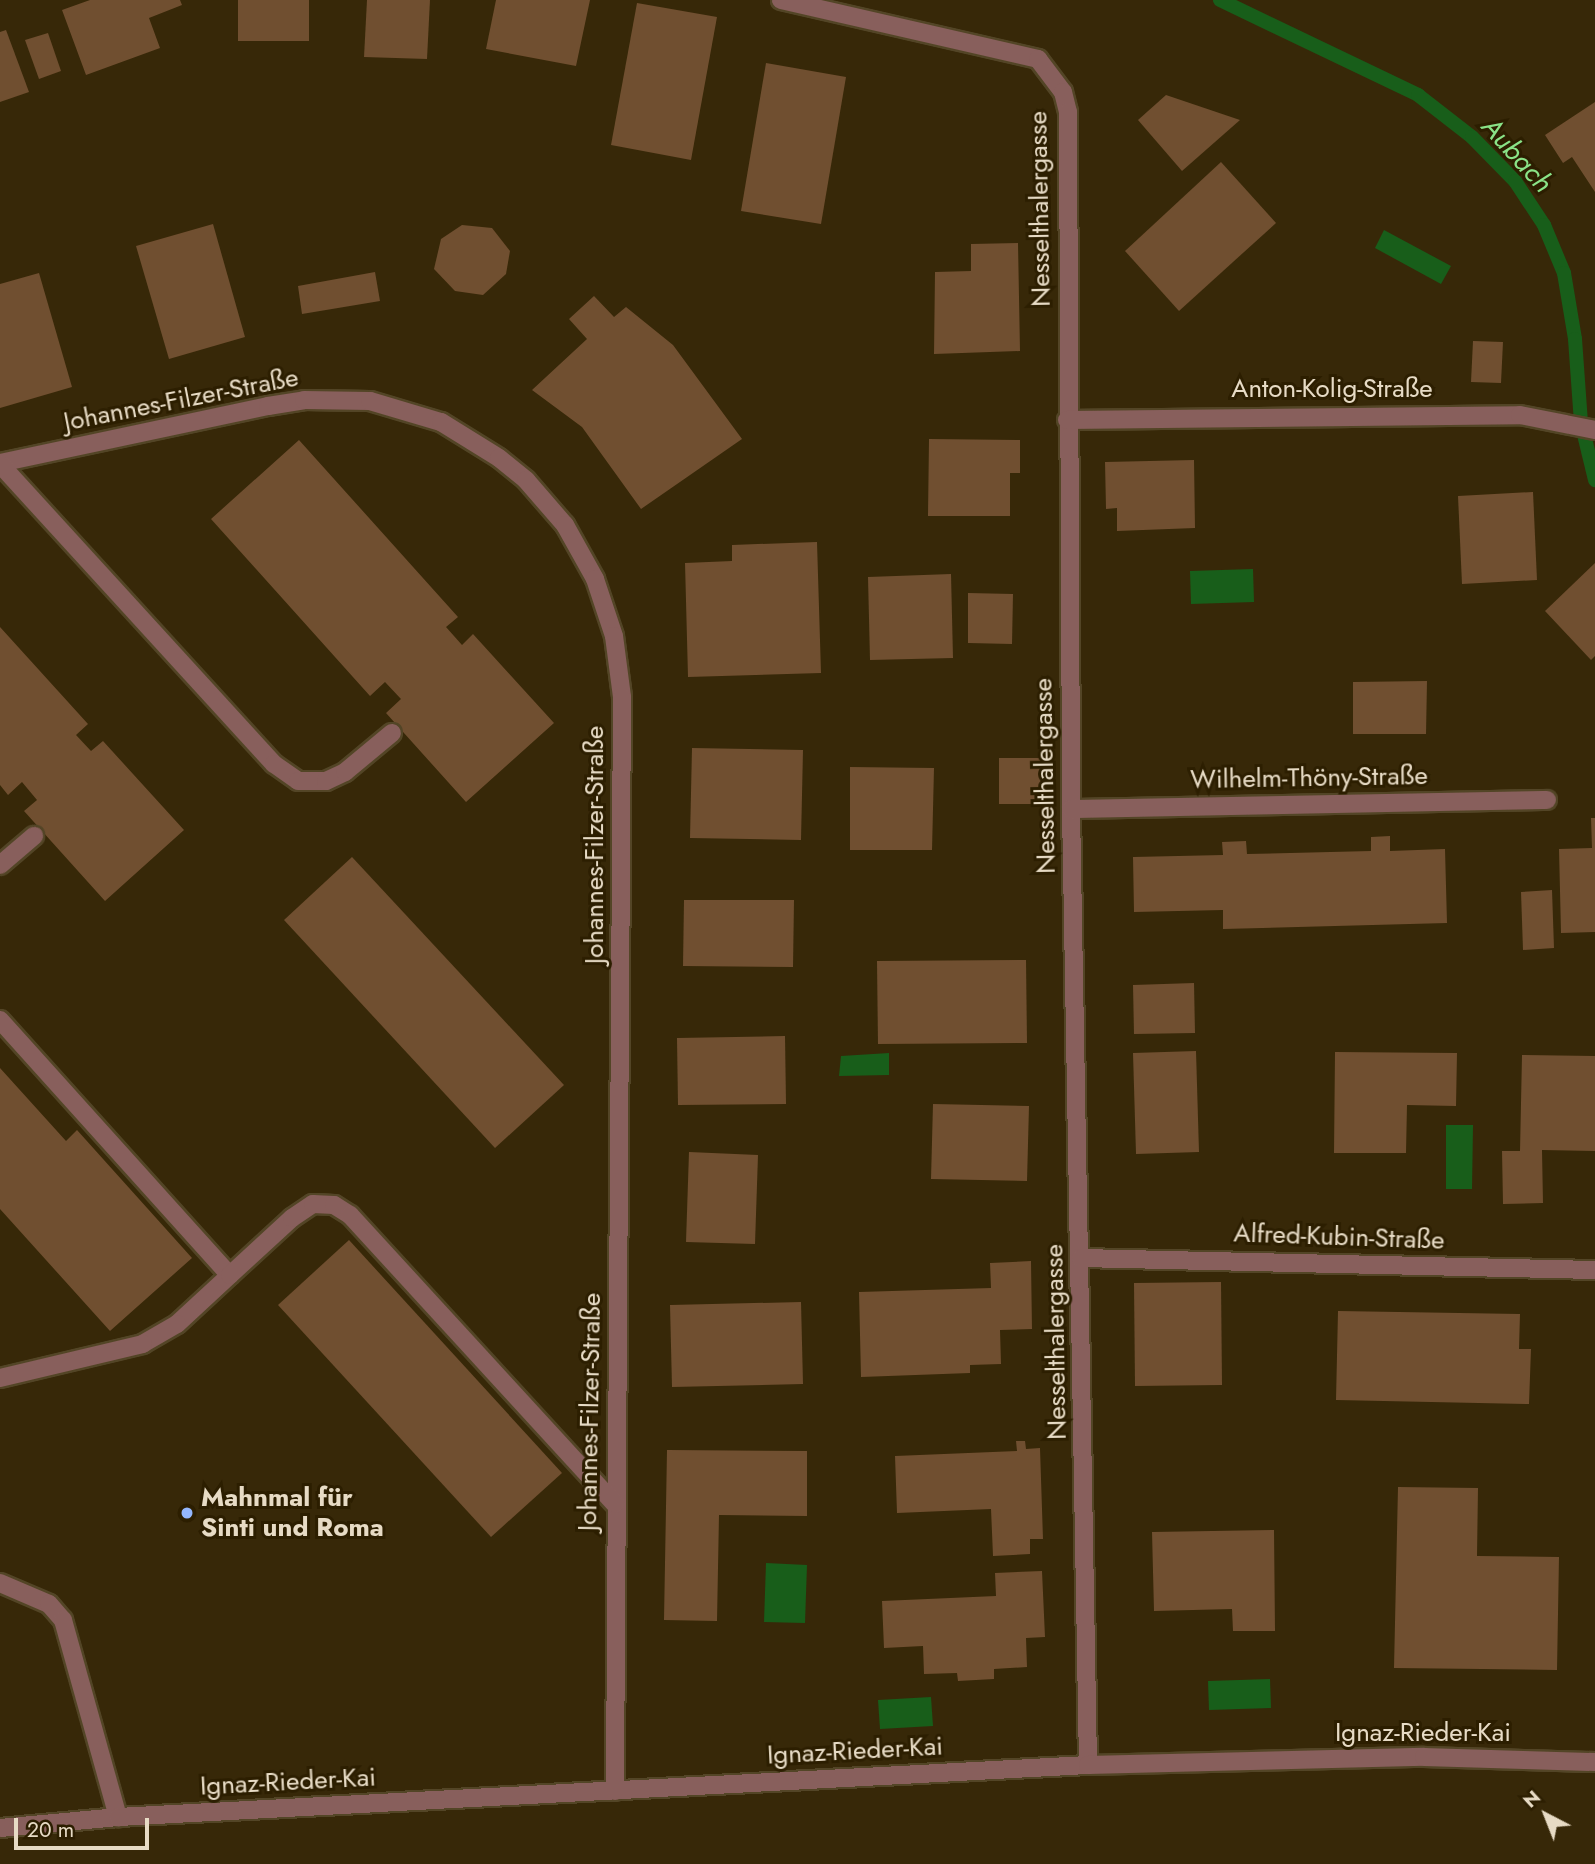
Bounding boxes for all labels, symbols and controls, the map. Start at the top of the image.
water label: Aubach [1474,110,1560,200]
street label: Nesselthalergasse [1023,111,1057,307]
street label: Johannes-Filzer-Straße [61,362,301,438]
street label: Anton-Kolig-Straße [1231,373,1433,405]
street label: Nesselthalergasse [1028,678,1062,874]
street label: Johannes-Filzer-Straße [579,726,611,964]
street label: Wilhelm-Thöny-Straße [1190,760,1428,796]
street label: Alfred-Kubin-Straße [1233,1218,1445,1256]
street label: Nesselthalergasse [1039,1244,1073,1440]
street label: Johannes-Filzer-Straße [572,1293,608,1531]
place label: Mahnmal für Sinti und Roma [201,1482,384,1544]
marker: Mahnmal für Sinti und Roma [179,1505,195,1521]
street label: Ignaz-Rieder-Kai [1335,1717,1511,1749]
street label: Ignaz-Rieder-Kai [766,1731,944,1771]
street label: Ignaz-Rieder-Kai [199,1762,377,1802]
north arrow [1511,1780,1581,1850]
text: N [1517,1784,1546,1814]
scale bar [18,1804,152,1848]
text: 20 m [27,1815,74,1845]

